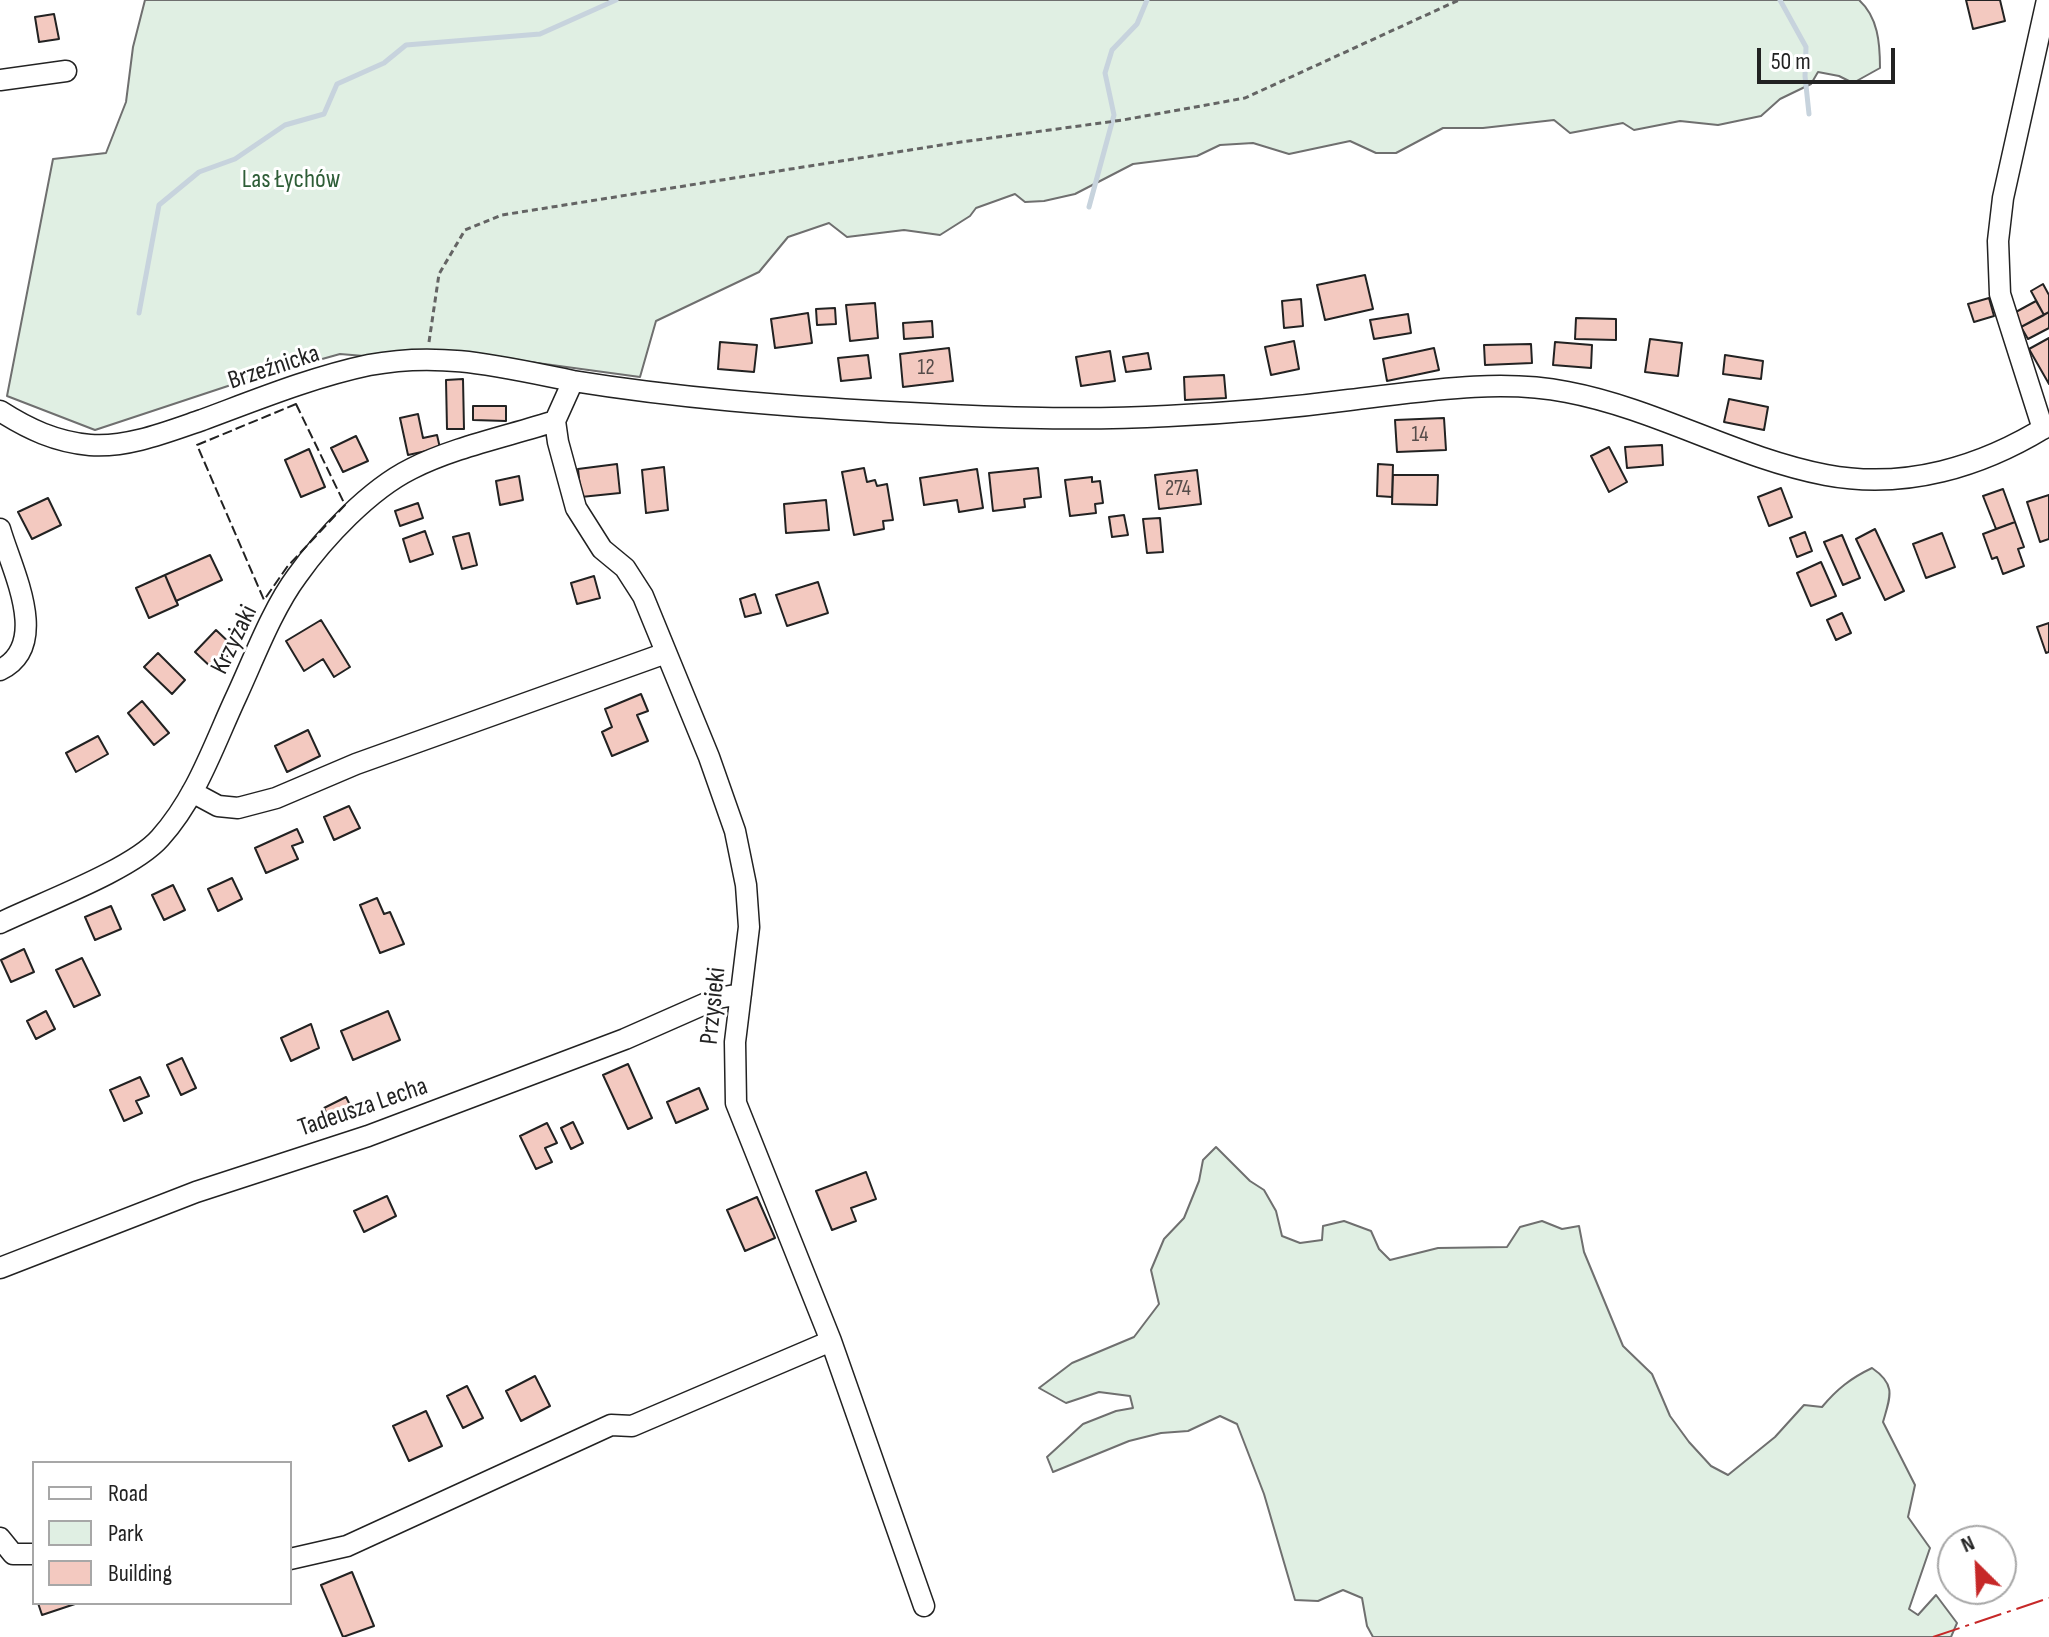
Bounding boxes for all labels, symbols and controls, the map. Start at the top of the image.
scale bar [1761,32,1899,82]
text: 50 m [1771,47,1811,76]
park label: Las Łychów [242,164,340,196]
street label: Brzeźnicka [224,339,324,397]
house number: 12 [917,355,935,381]
house number: 14 [1412,422,1428,448]
house number: 274 [1165,476,1191,502]
street label: Krzyżaki [205,600,265,680]
street label: Przysieki [694,966,734,1046]
street label: Tadeusza Lecha [294,1071,432,1145]
legend [32,1461,292,1605]
text: Road [108,1479,148,1508]
text: Park [108,1519,143,1548]
north arrow [1937,1525,2017,1605]
text: N [1957,1530,1979,1559]
text: Building [108,1559,172,1588]

